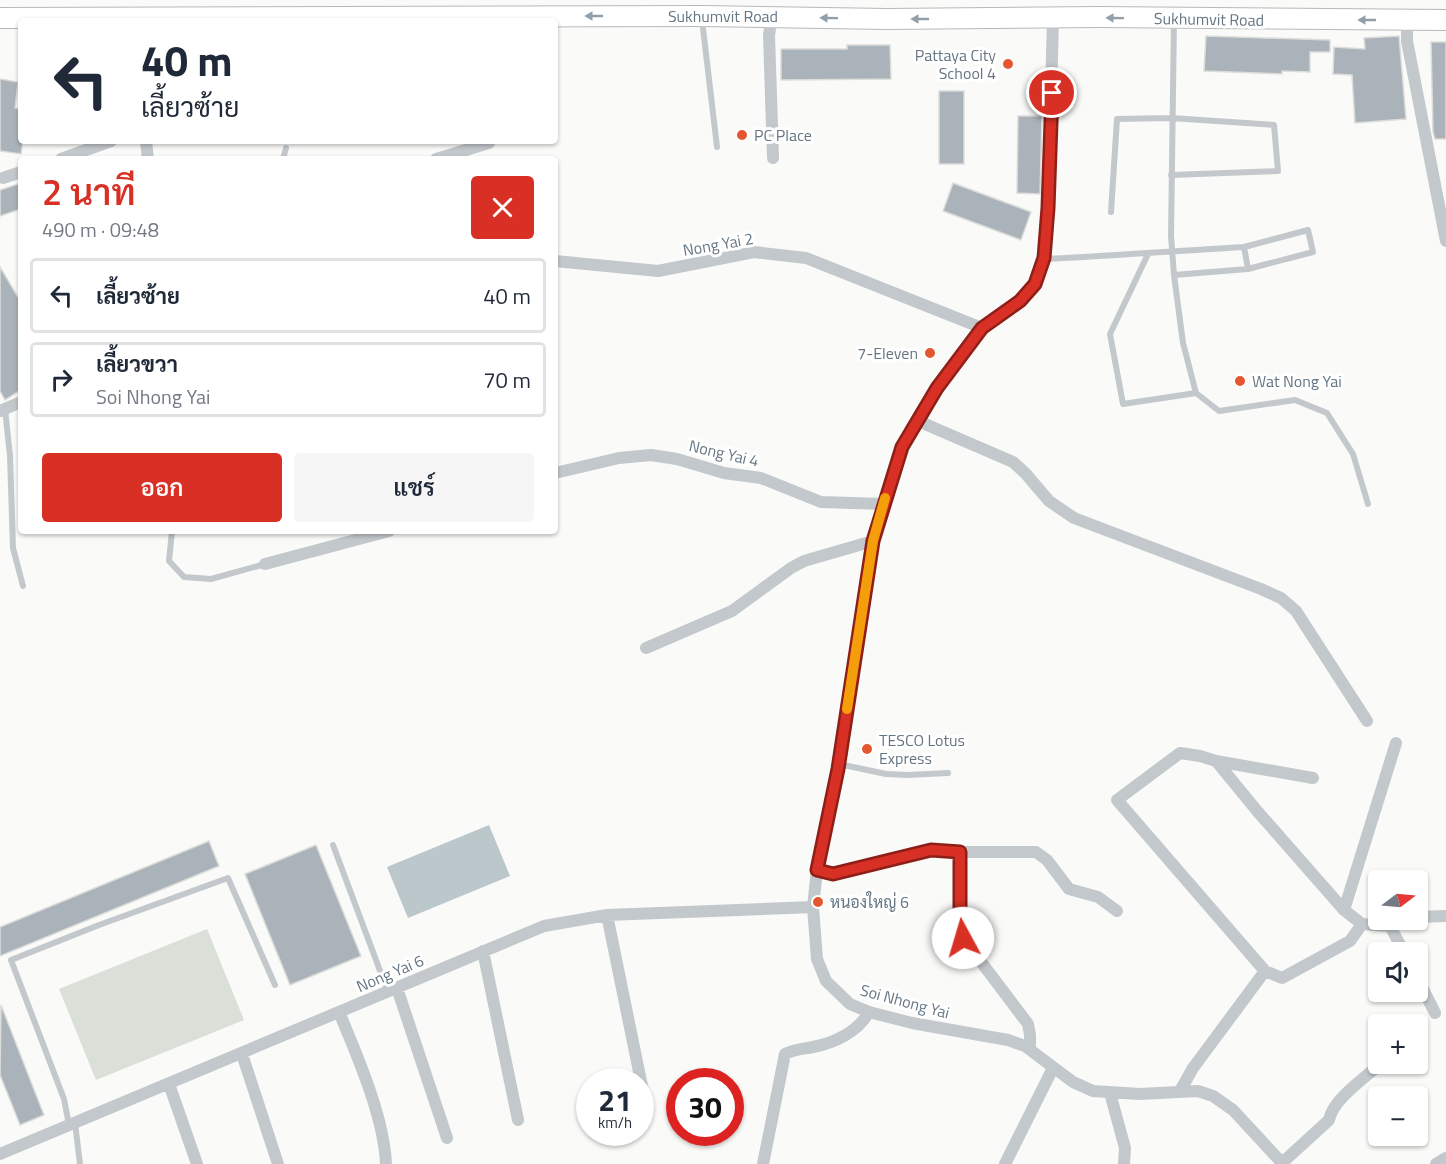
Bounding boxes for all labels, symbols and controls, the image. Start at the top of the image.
street label: Sukhumvit Road [668,4,778,28]
street label: Sukhumvit Road [1154,6,1264,32]
one-way arrow [585,11,604,21]
one-way arrow [819,13,838,23]
one-way arrow [1106,13,1125,22]
one-way arrow [911,14,930,24]
one-way arrow [1357,15,1376,25]
text: 40 m [141,28,233,92]
icon: left [42,42,120,120]
place label: Pattaya City School 4 [915,43,996,85]
marker: Pattaya City School 4 [1001,57,1015,71]
pin [1026,67,1077,118]
icon: arrive [1035,76,1068,109]
text: เลี้ยวซ้าย [141,86,239,127]
place label: PC Place [754,123,812,147]
marker: PC Place [735,128,749,142]
text: 2 นาที [42,164,136,219]
button: close [471,176,534,239]
text: 490 m · 09:48 [42,214,159,245]
street label: Nong Yai 2 [681,226,755,262]
icon: left [45,279,78,312]
text: เลี้ยวซ้าย [96,279,180,313]
text: 40 m [483,279,531,313]
place label: 7-Eleven [857,341,918,365]
marker: 7-Eleven [923,346,937,360]
text: เลี้ยวขวา [96,347,178,381]
icon: right [45,363,78,396]
text: 70 m [483,363,531,397]
place label: Wat Nong Yai [1252,369,1342,393]
marker: Wat Nong Yai [1233,374,1247,388]
text: Soi Nhong Yai [96,381,210,412]
street label: Nong Yai 4 [687,433,761,473]
button: ออก [42,453,282,522]
button: แชร์ [294,453,534,522]
place label: TESCO Lotus Express [879,728,965,770]
marker: TESCO Lotus Express [860,742,874,756]
north arrow [1368,870,1428,930]
map controls [1368,870,1428,1146]
place label: หนองใหญ่ 6 [830,890,909,914]
marker: หนองใหญ่ 6 [811,895,825,909]
position arrow [931,906,995,970]
button: sound [1368,942,1428,1002]
street label: Nong Yai 6 [353,948,427,998]
street label: Soi Nhong Yai [858,978,952,1024]
button: + [1368,1014,1428,1074]
speed limit sign: 30 [666,1068,744,1146]
text: 21 [598,1077,632,1123]
button: − [1368,1086,1428,1146]
text: km/h [598,1111,632,1134]

